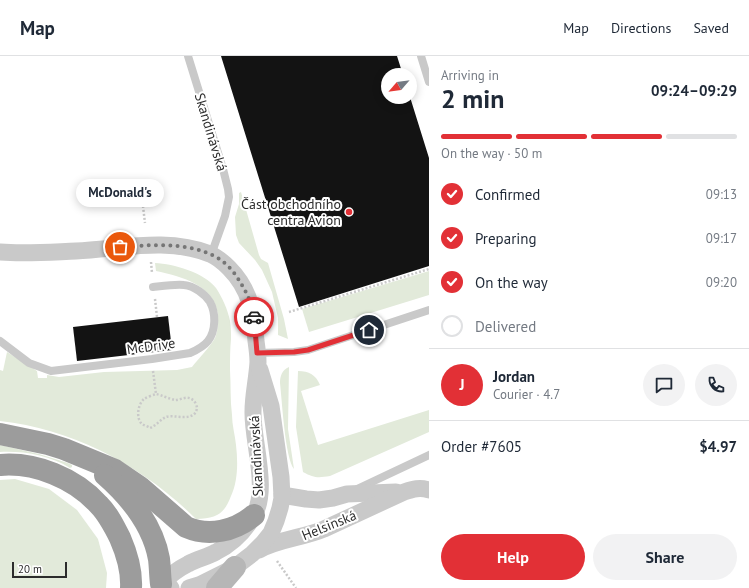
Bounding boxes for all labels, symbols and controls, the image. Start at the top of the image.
text: Map [20,16,55,40]
text: Map [563,19,589,37]
text: Directions [611,19,671,37]
text: Saved [693,19,729,37]
text: Arriving in [441,67,499,84]
north arrow [381,68,417,104]
map controls [381,68,417,104]
text: 09:24–09:29 [651,81,737,100]
text: 2 min [441,82,504,115]
street label: Skandinávská [191,91,231,173]
text: On the way · 50 m [441,145,542,162]
callout: McDonald's [76,179,164,207]
icon: check [441,183,463,205]
text: McDonald's [88,184,152,201]
text: Confirmed [475,185,540,204]
text: 09:13 [706,186,737,203]
place label: Část obchodního centra Avion [241,195,341,229]
marker: Část obchodního centra Avion [344,207,354,217]
icon: check [441,227,463,249]
text: Preparing [475,229,537,248]
pin [103,230,137,264]
text: 09:17 [706,230,737,247]
icon: bag [109,236,131,258]
icon: check [441,271,463,293]
text: On the way [475,273,548,292]
text: 09:20 [706,274,737,291]
courier [234,297,274,337]
icon: car [243,306,265,328]
pin [352,313,386,347]
text: Delivered [475,317,536,336]
icon: home [358,319,380,341]
street label: McDrive [126,334,176,358]
button: chat [643,364,685,406]
button: phone [695,364,737,406]
text: Jordan [493,367,535,386]
text: J [459,375,465,394]
text: Courier · 4.7 [493,386,560,403]
street label: Skandinávská [245,415,267,497]
text: Order #7605 [441,437,522,456]
text: $4.97 [699,437,737,456]
street label: Helsinská [299,506,359,544]
button: Help [441,534,585,580]
button: Share [593,534,737,580]
scale bar [12,560,67,579]
text: 20 m [18,562,42,576]

